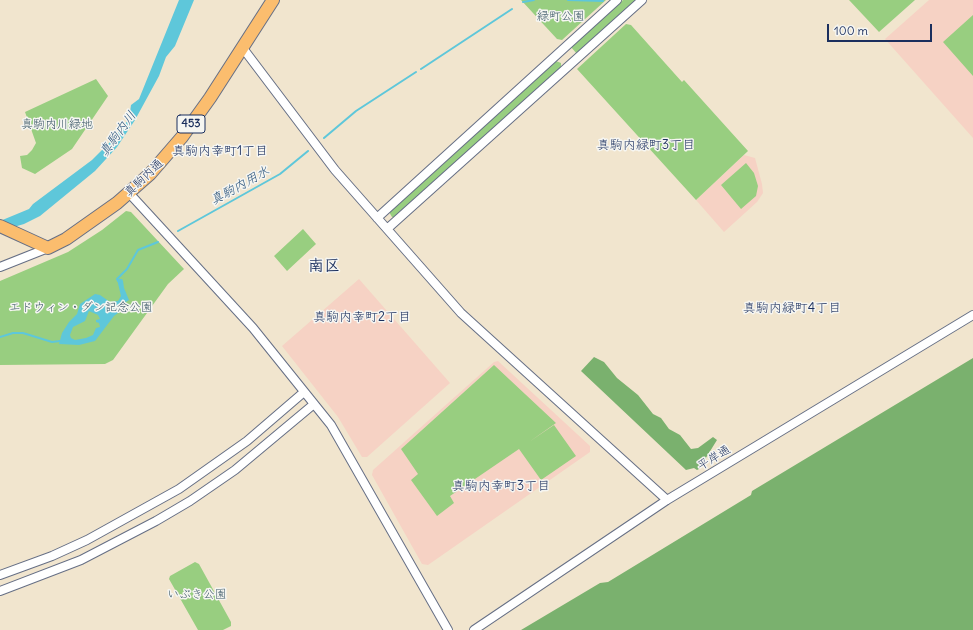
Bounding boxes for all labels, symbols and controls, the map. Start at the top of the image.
park label: 緑町公園 [537,10,585,24]
scale bar [829,16,934,42]
text: 100 m [834,23,868,38]
water label: 真駒内川 [96,108,140,160]
road number: 453 [177,115,205,133]
park label: 真駒内川緑地 [21,118,93,132]
district label: 真駒内緑町3丁目 [597,137,695,153]
district label: 真駒内幸町1丁目 [172,143,268,159]
street label: 真駒内通 [122,156,166,200]
water label: 真駒内用水 [208,163,272,209]
district label: 南区 [308,256,340,276]
district label: 真駒内緑町4丁目 [743,300,841,316]
park label: エドウィン・ダン記念公園 [9,301,153,315]
district label: 真駒内幸町2丁目 [313,309,411,325]
street label: 平岸通 [695,442,733,474]
district label: 真駒内幸町3丁目 [452,478,550,494]
park label: いぶき公園 [167,588,227,602]

